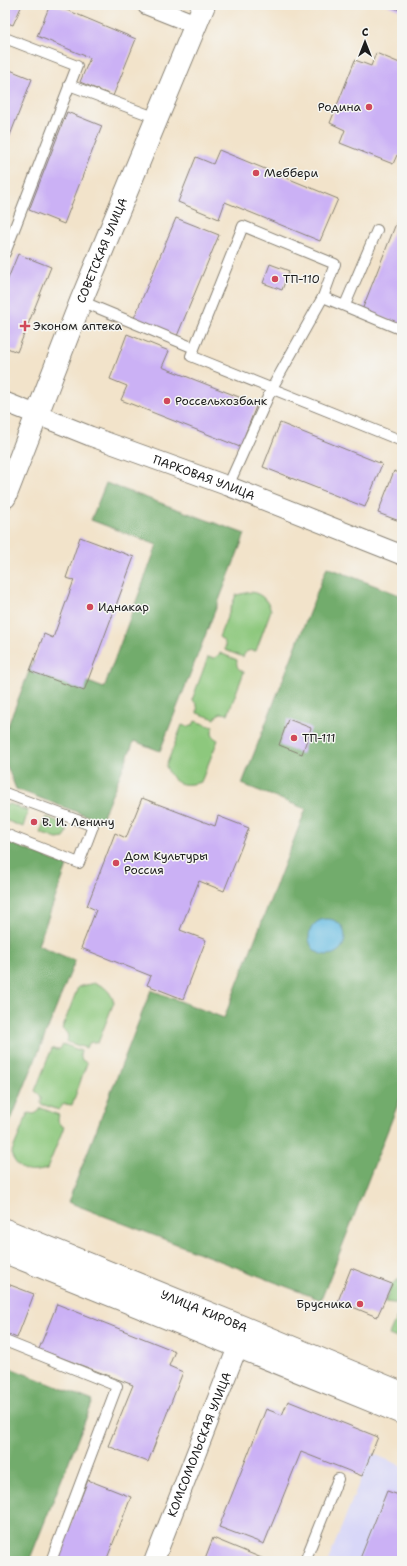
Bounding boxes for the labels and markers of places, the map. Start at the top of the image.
place label: Родина [318,99,362,115]
marker: Родина [364,102,374,112]
place label: Меббери [264,165,318,181]
marker: Меббери [251,168,261,178]
place label: ТП-110 [283,271,320,287]
marker: ТП-110 [270,274,280,284]
place label: Эконом аптека [33,318,122,334]
marker: Эконом аптека [20,321,30,331]
place label: Россельхозбанк [175,393,268,409]
marker: Россельхозбанк [162,396,172,406]
place label: Иднакар [98,599,149,615]
marker: Иднакар [85,602,95,612]
place label: ТП-111 [302,730,336,746]
marker: ТП-111 [289,733,299,743]
place label: В. И. Ленину [42,814,115,830]
marker: В. И. Ленину [29,817,39,827]
place label: Дом Культуры Россия [124,848,208,878]
marker: Дом Культуры Россия [111,858,121,868]
place label: Брусника [296,1296,353,1312]
marker: Брусника [355,1299,365,1309]

